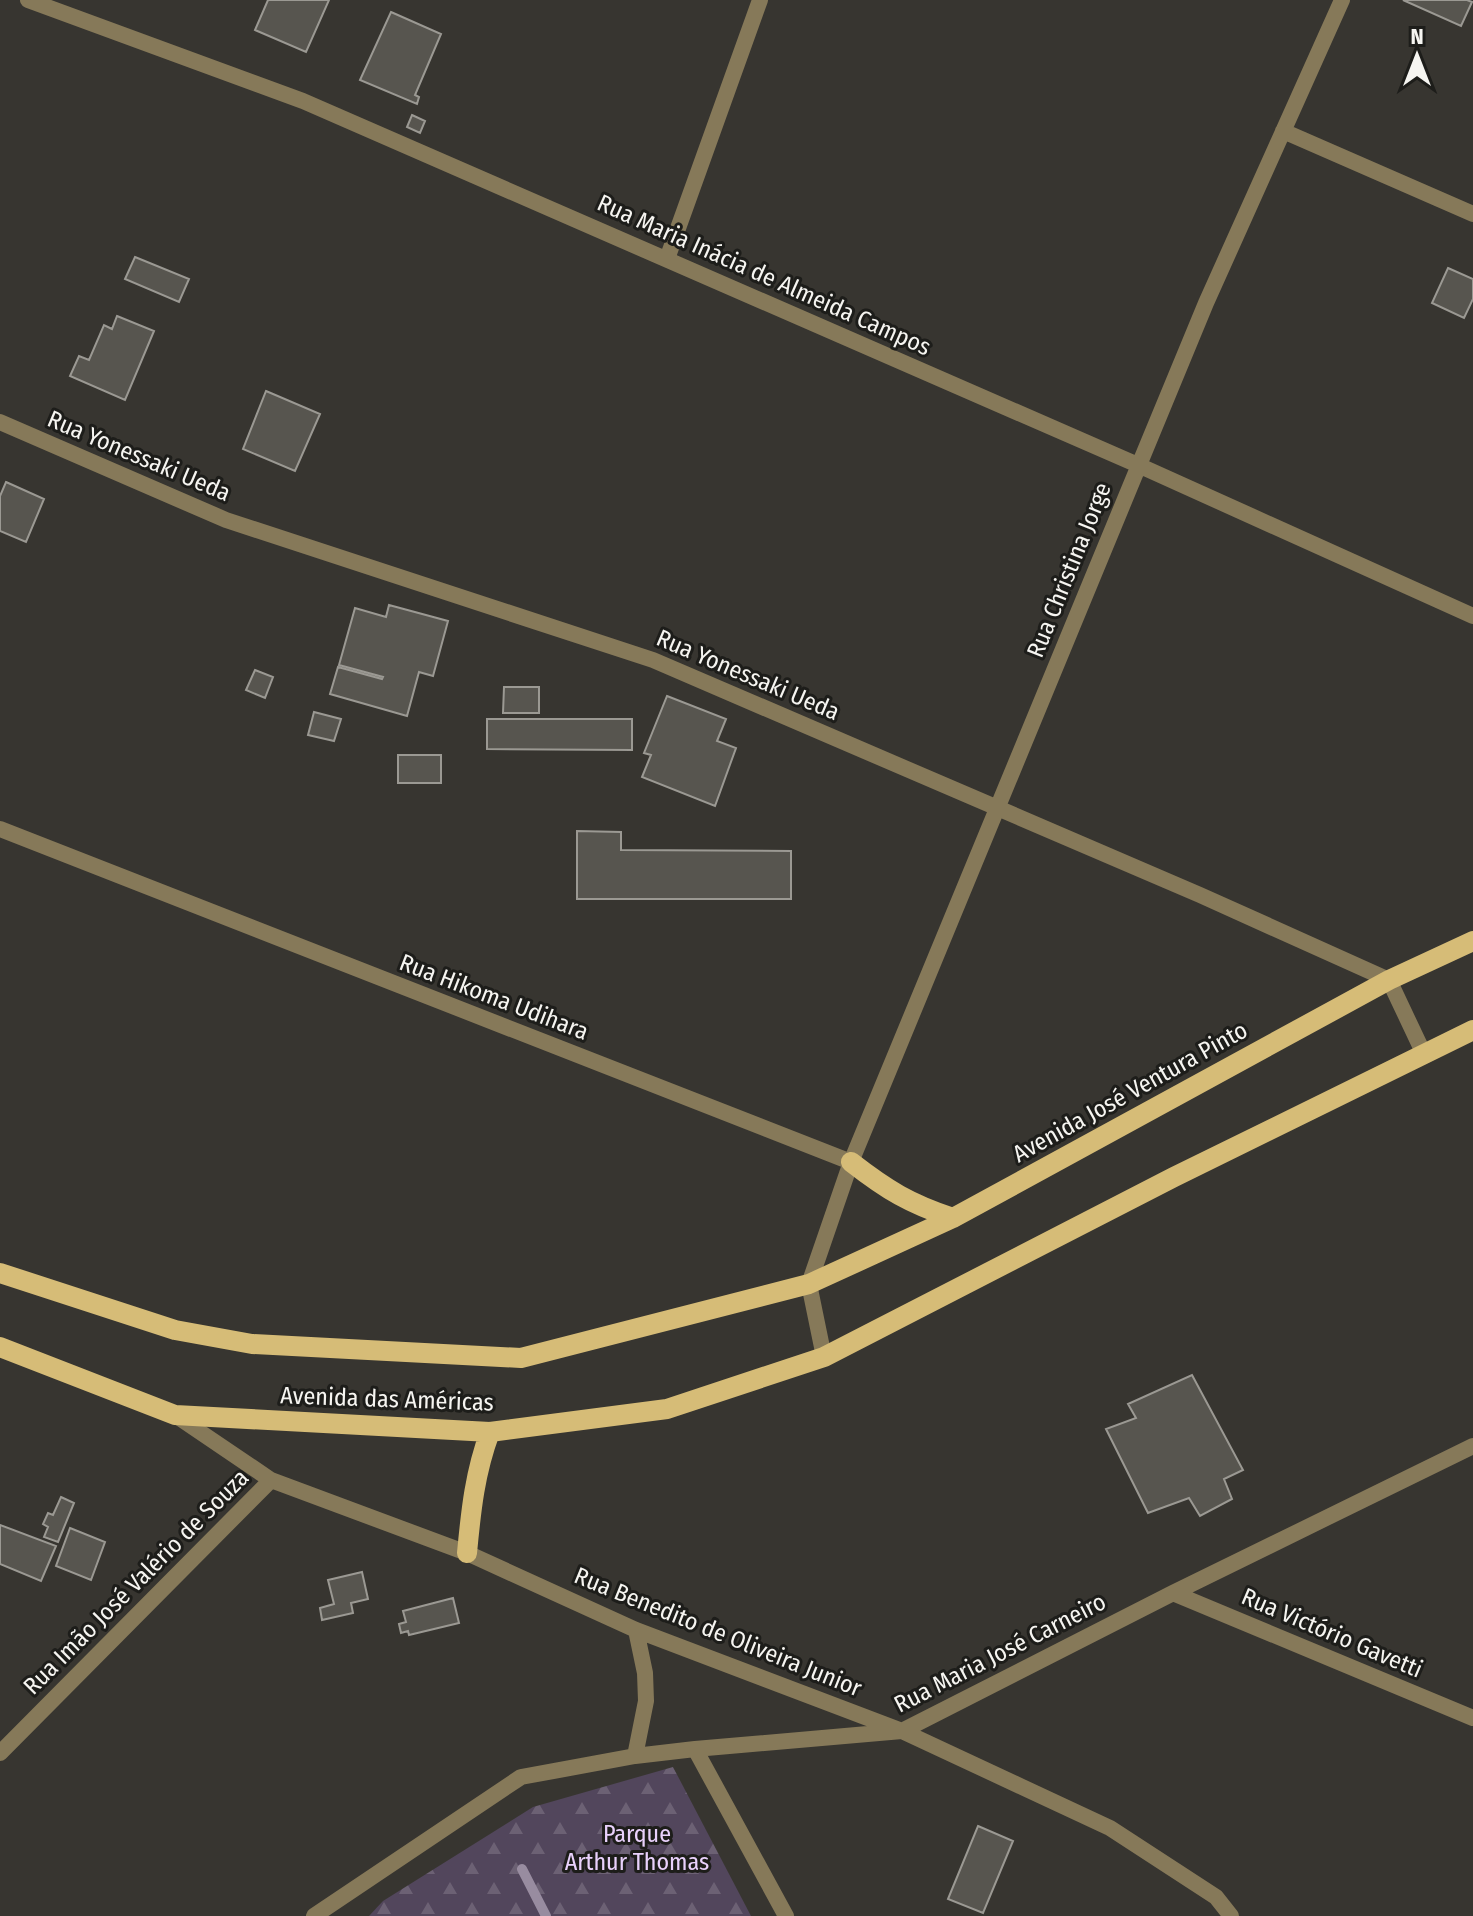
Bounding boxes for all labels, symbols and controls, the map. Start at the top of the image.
north arrow [1377,16,1457,96]
text: N [1410,23,1424,50]
street label: Rua Maria Inácia de Almeida Campos [593,189,935,361]
street label: Rua Yonessaki Ueda [43,405,235,507]
street label: Rua Christina Jorge [1021,478,1117,662]
street label: Rua Yonessaki Ueda [652,624,844,726]
street label: Rua Hikoma Udihara [396,948,592,1046]
street label: Avenida José Ventura Pinto [1008,1016,1252,1168]
street label: Avenida das Américas [280,1381,494,1417]
street label: Rua Imão José Valério de Souza [18,1464,254,1700]
street label: Rua Benedito de Oliveira Junior [570,1561,866,1703]
street label: Rua Victório Gavetti [1237,1582,1427,1684]
street label: Rua Maria José Carneiro [890,1588,1110,1718]
park label: Parque Arthur Thomas [565,1820,709,1876]

